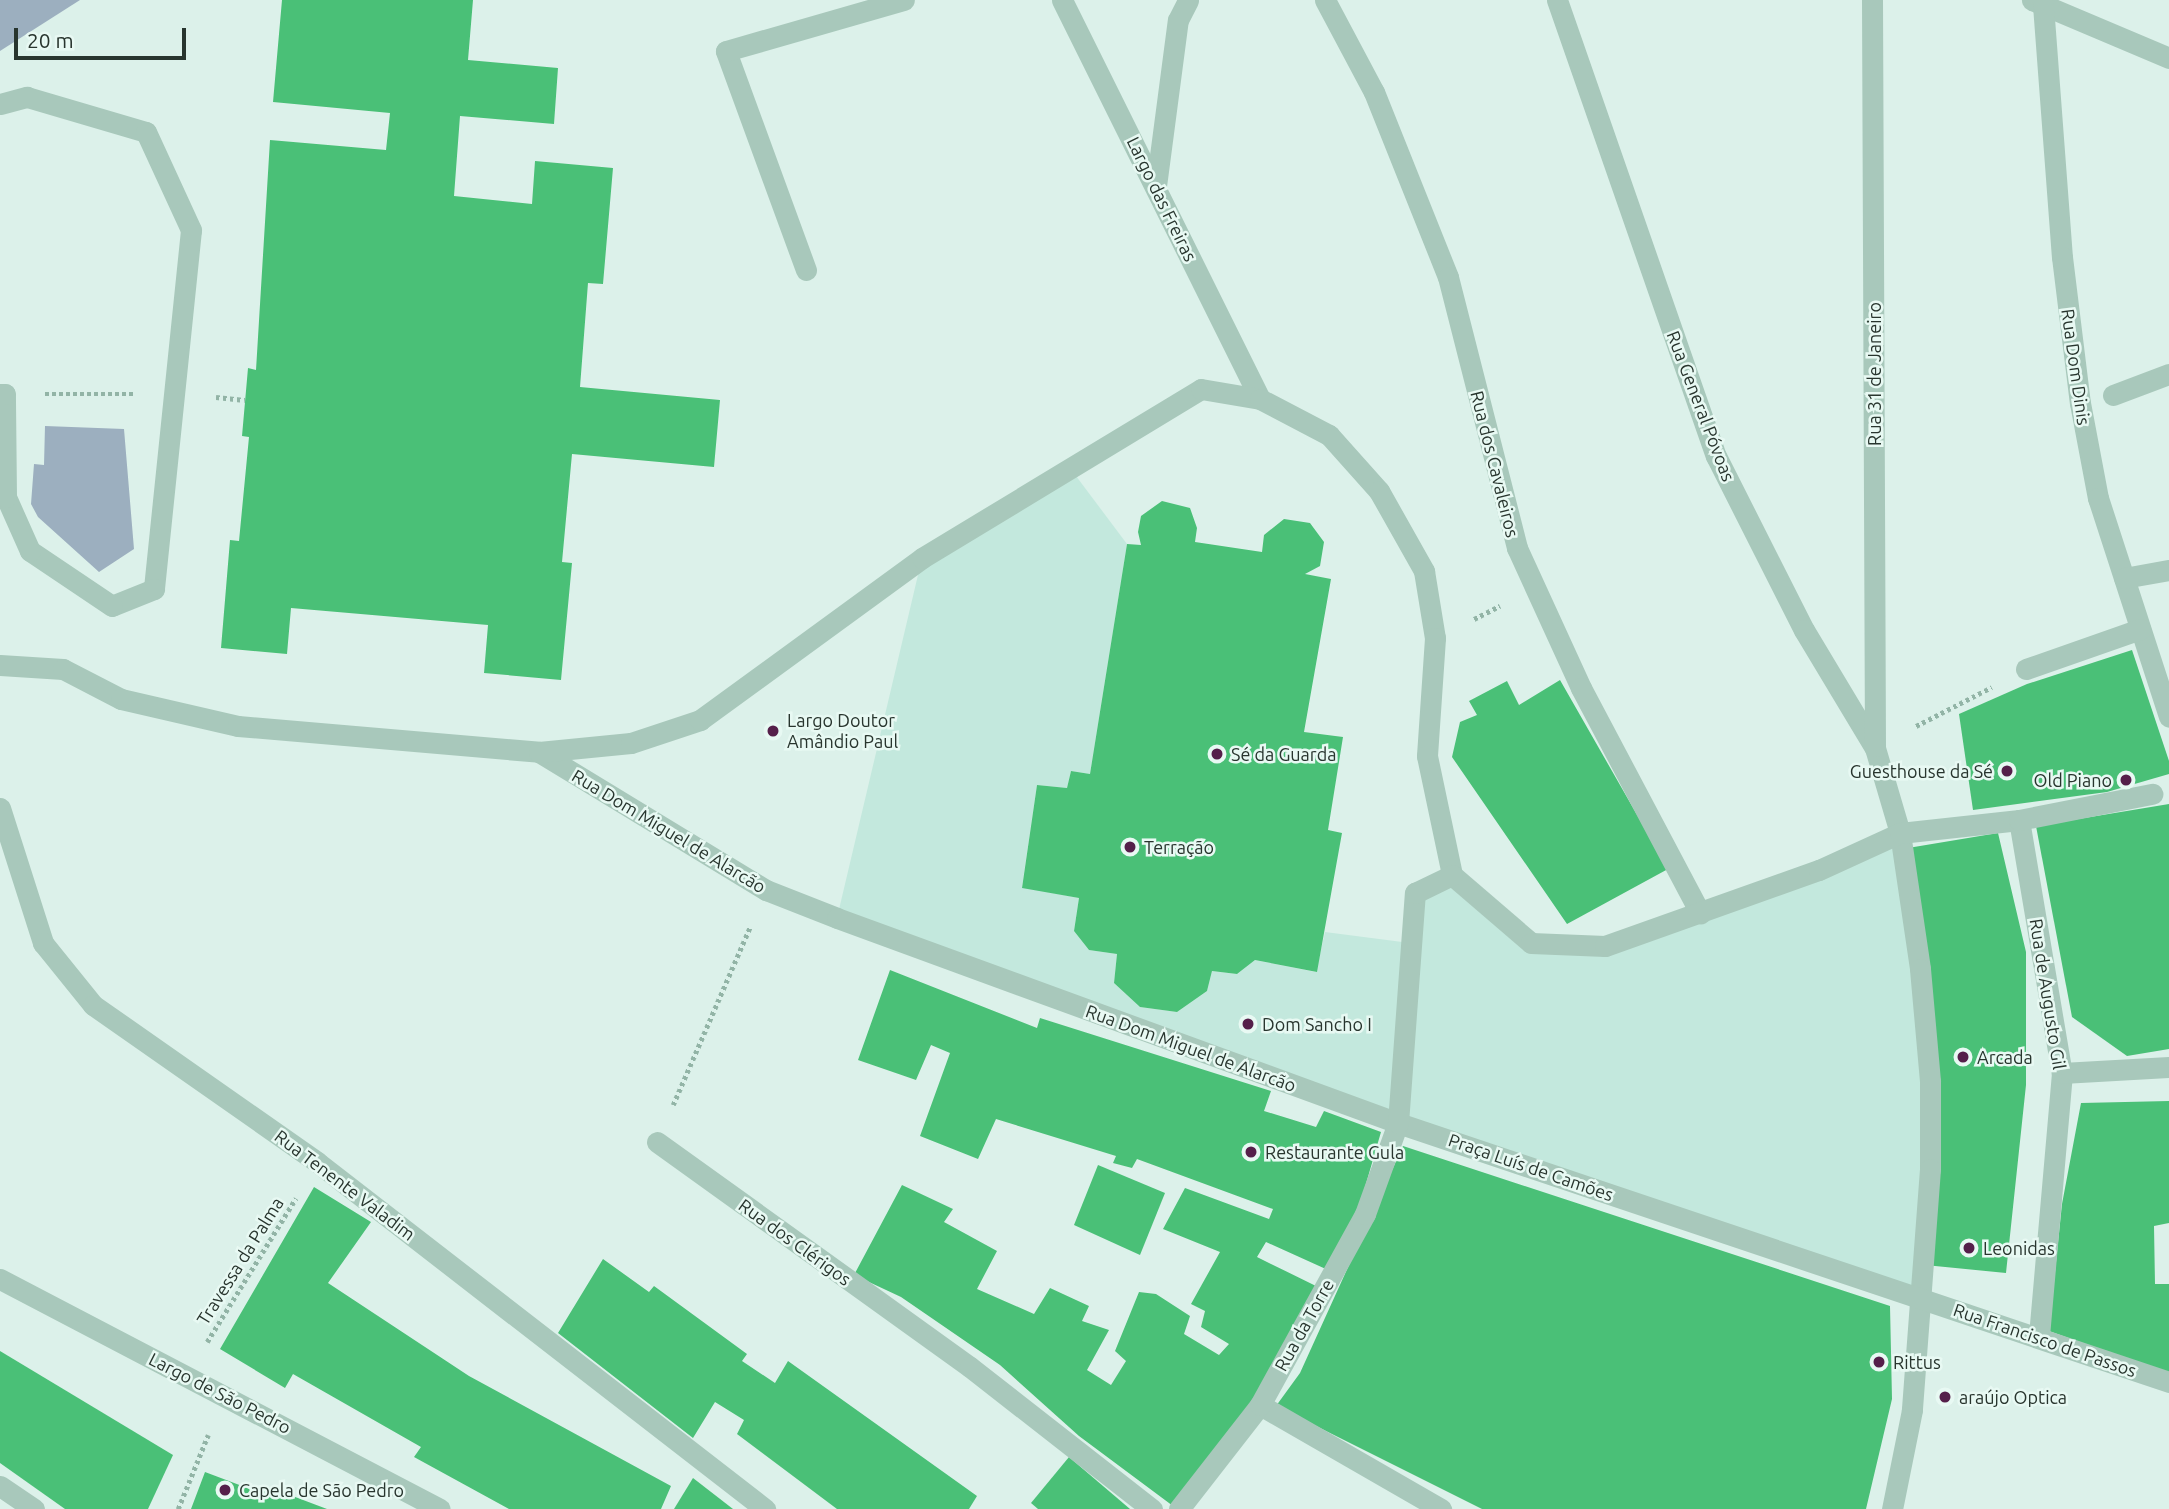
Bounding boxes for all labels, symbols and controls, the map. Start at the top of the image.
scale bar [18,14,189,58]
text: 20 m [27,28,74,52]
street label: Largo das Freiras [1122,133,1202,265]
street label: Rua 31 de Janeiro [1863,302,1885,446]
street label: Rua Dom Dinis [2057,307,2095,427]
street label: Rua General Póvoas [1662,328,1740,484]
street label: Rua dos Cavaleiros [1466,388,1524,540]
place label: Largo Doutor Amândio Paul [787,710,898,752]
marker: Largo Doutor Amândio Paul [765,723,781,739]
place label: Sé da Guarda [1231,743,1336,765]
marker: Sé da Guarda [1209,746,1225,762]
place label: Guesthouse da Sé [1850,760,1993,782]
marker: Guesthouse da Sé [1999,763,2015,779]
street label: Rua Dom Miguel de Alarcão [568,764,770,898]
place label: Old Piano [2033,769,2112,791]
marker: Old Piano [2118,772,2134,788]
place label: Terração [1144,836,1214,858]
marker: Terração [1122,839,1138,855]
street label: Rua de Augusto Gil [2025,917,2071,1071]
street label: Rua Dom Miguel de Alarcão [1083,1000,1299,1096]
place label: Dom Sancho I [1262,1013,1372,1035]
marker: Dom Sancho I [1240,1016,1256,1032]
place label: Arcada [1977,1046,2033,1068]
marker: Arcada [1955,1049,1971,1065]
street label: Rua Tenente Valadim [270,1125,420,1245]
street label: Praça Luís de Camões [1446,1129,1616,1205]
place label: Restaurante Gula [1265,1141,1404,1163]
marker: Restaurante Gula [1243,1144,1259,1160]
street label: Travessa da Palma [192,1193,288,1329]
street label: Rua dos Clérigos [735,1194,855,1290]
place label: Leonidas [1983,1237,2055,1259]
marker: Leonidas [1961,1240,1977,1256]
street label: Rua da Torre [1270,1275,1338,1375]
street label: Rua Francisco de Passos [1951,1298,2139,1382]
street label: Largo de São Pedro [145,1348,295,1438]
place label: Rittus [1893,1351,1941,1373]
marker: Rittus [1871,1354,1887,1370]
place label: araújo Optica [1959,1386,2067,1408]
marker: araújo Optica [1937,1389,1953,1405]
place label: Capela de São Pedro [239,1479,404,1501]
marker: Capela de São Pedro [217,1482,233,1498]

